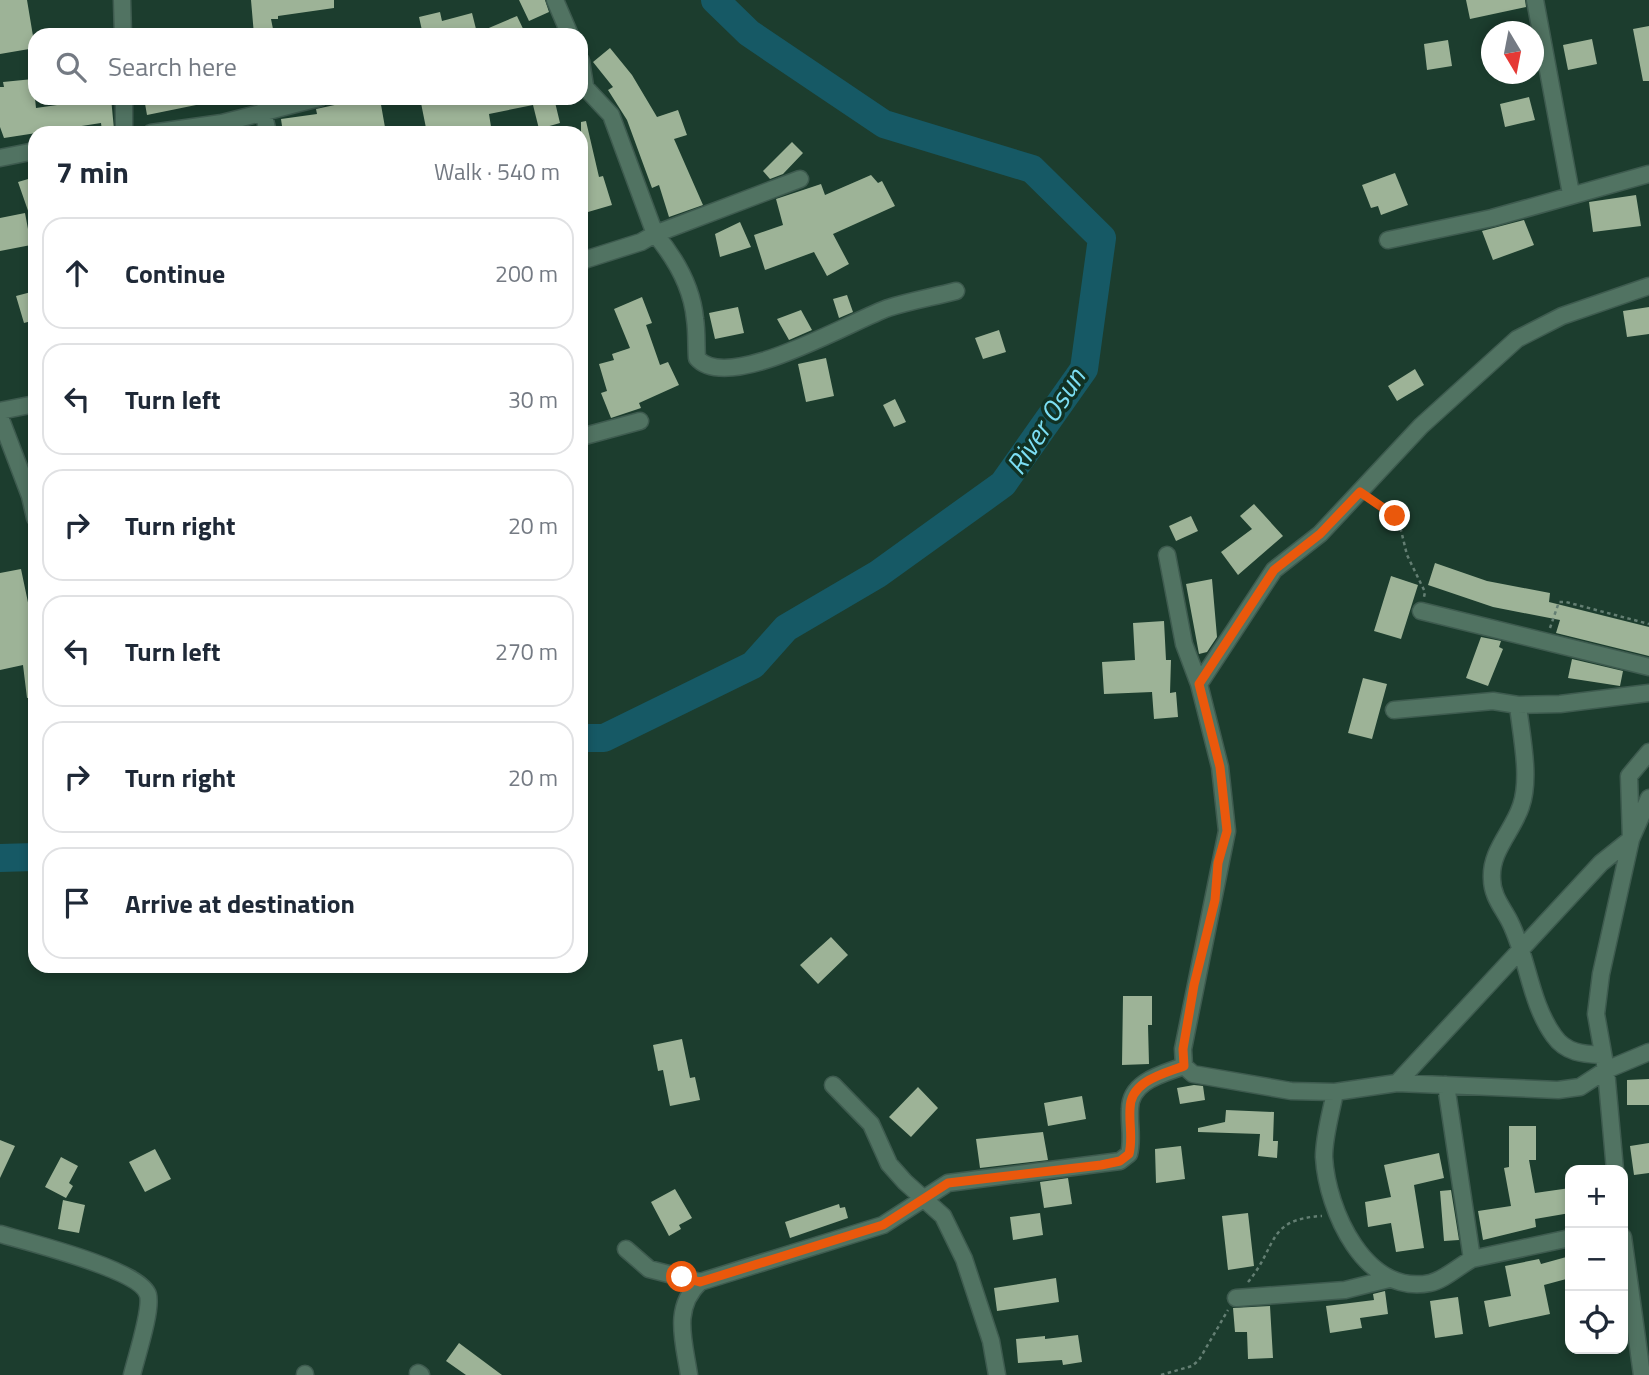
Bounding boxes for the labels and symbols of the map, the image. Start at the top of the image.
north arrow [1481,21,1544,84]
water label: River Osun [994,358,1096,483]
route end [1379,500,1410,531]
route start [666,1261,697,1292]

